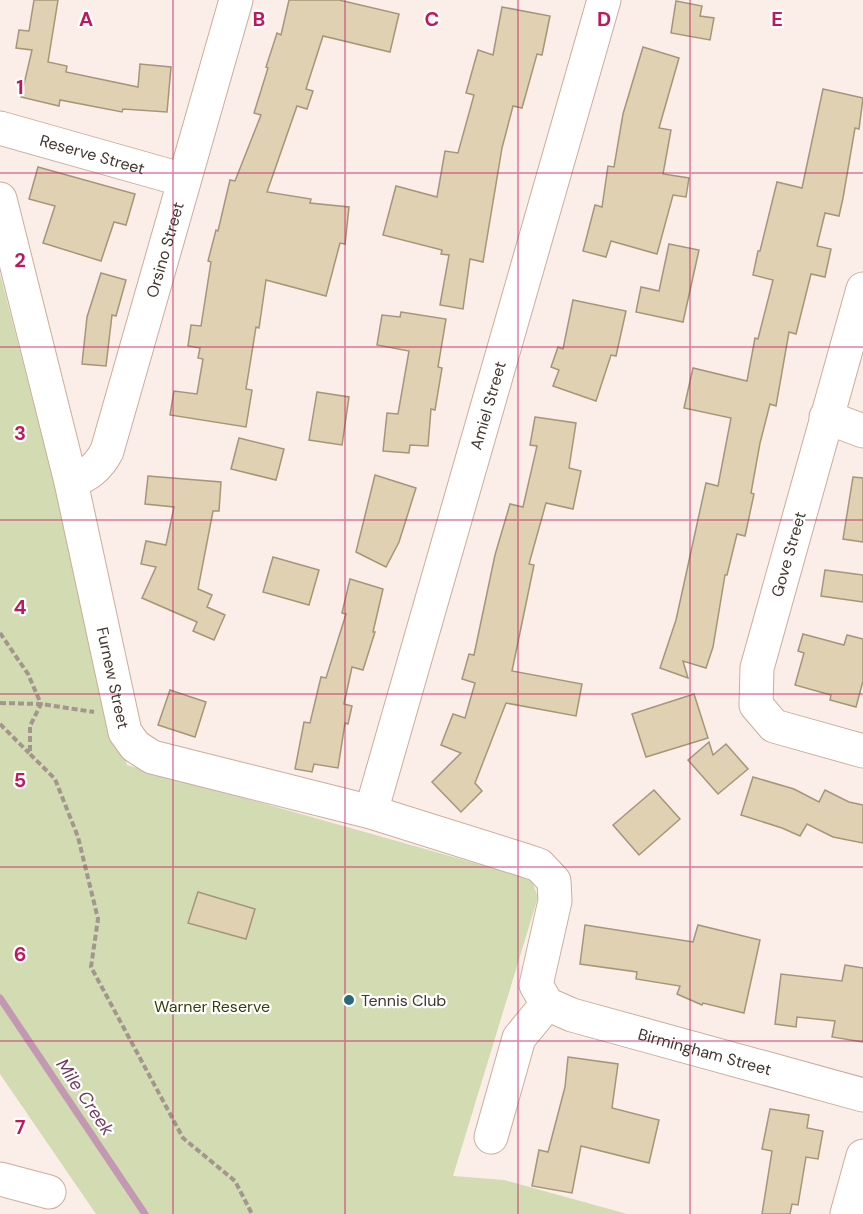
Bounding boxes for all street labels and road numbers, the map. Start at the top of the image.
street label: Reserve Street [37,130,147,179]
street label: Orsino Street [141,200,189,300]
street label: Amiel Street [465,359,511,452]
street label: Gove Street [766,509,811,599]
street label: Furnew Street [92,625,134,731]
street label: Birmingham Street [636,1024,774,1080]

